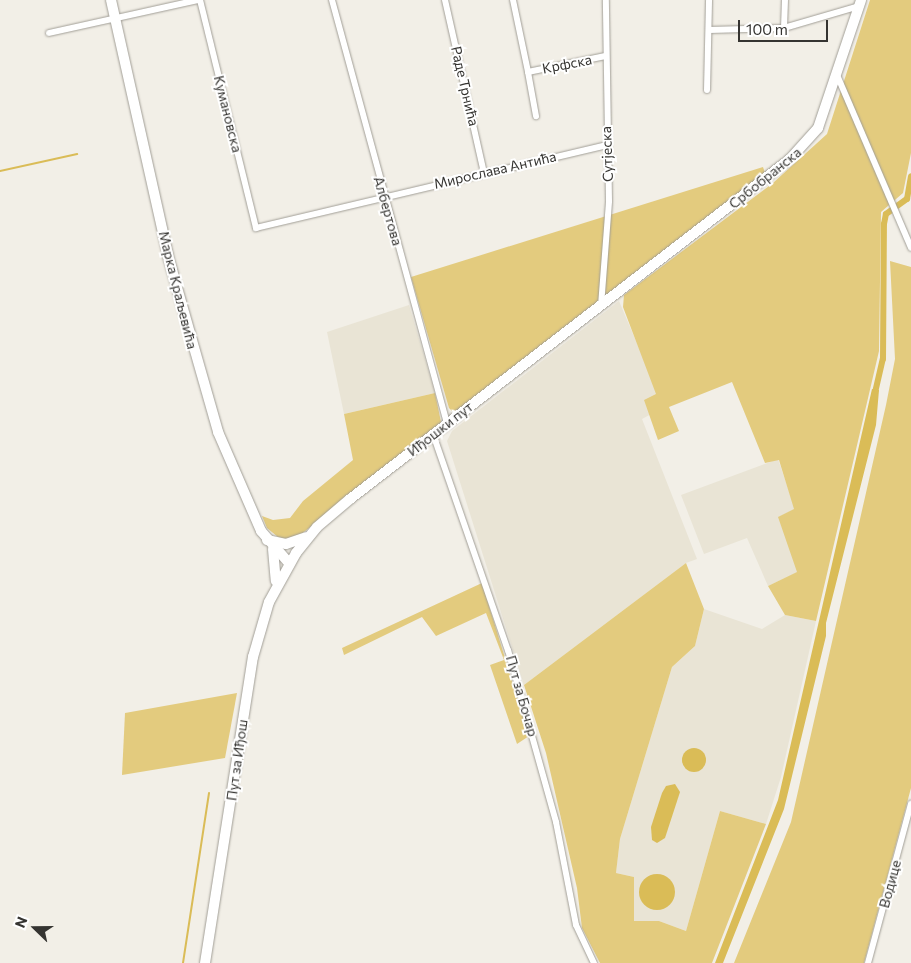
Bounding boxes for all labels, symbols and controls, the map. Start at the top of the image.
scale bar [741,10,831,42]
text: 100 m [746,20,788,38]
street label: Раде Трнића [448,44,482,128]
street label: Крфска [541,51,593,77]
street label: Кумановска [210,74,246,154]
street label: Сутјеска [598,126,616,182]
street label: Србобранска [725,144,805,212]
street label: Мирослава Антића [432,148,558,192]
street label: Албертова [370,174,406,248]
street label: Марка Краљевића [155,229,201,351]
street label: Иђошки пут [404,398,476,460]
street label: Пут за Бочар [502,653,542,739]
street label: Пут за Иђош [223,718,251,802]
street label: Водице [876,858,904,910]
north arrow [10,903,60,953]
text: N [11,914,30,930]

